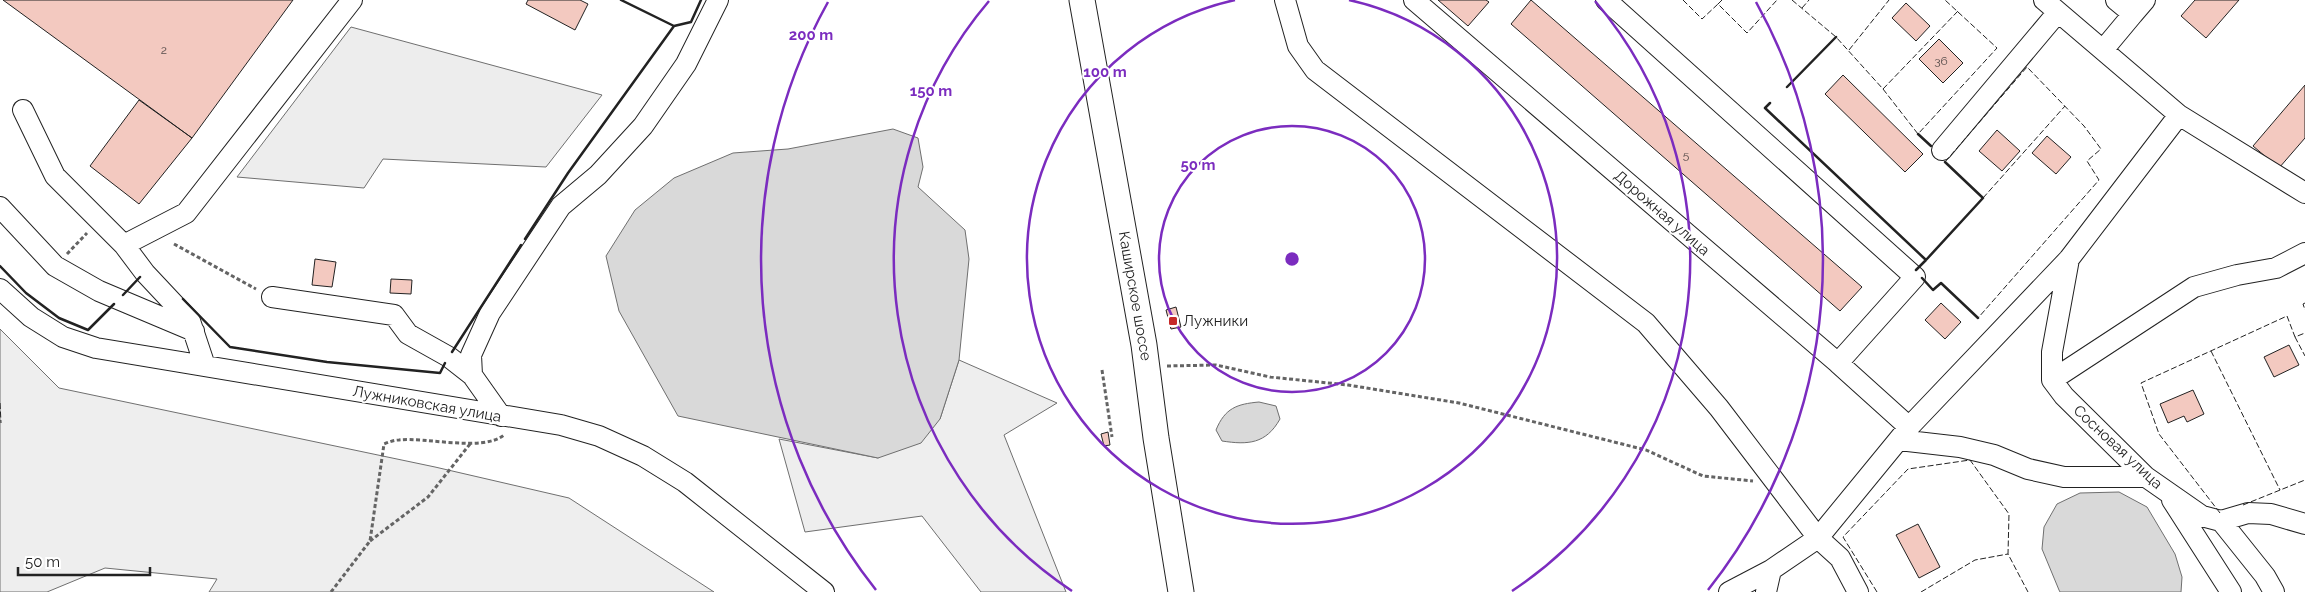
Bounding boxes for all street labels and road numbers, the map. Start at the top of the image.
street label: Дорожная улица [1611,167,1713,259]
street label: Каширское шоссе [1115,230,1155,362]
street label: Лужниковская улица [351,382,503,426]
street label: Сосновая улица [2070,401,2166,493]

